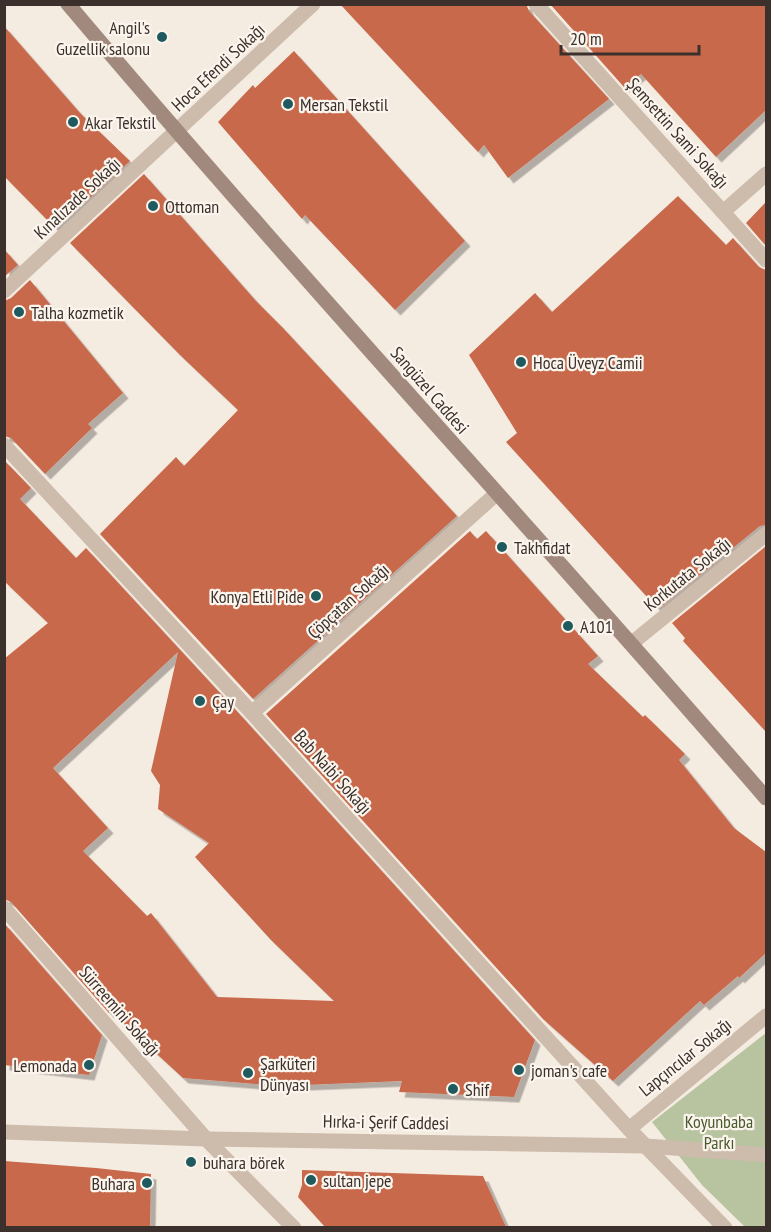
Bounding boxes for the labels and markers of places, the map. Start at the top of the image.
place label: Angil's Guzellik salonu [56,16,150,60]
marker: Angil's Guzellik salonu [155,30,169,44]
place label: Mersan Tekstil [300,93,389,116]
marker: Mersan Tekstil [281,97,295,111]
place label: Akar Tekstil [85,111,157,134]
marker: Akar Tekstil [66,115,80,129]
place label: Ottoman [165,195,219,218]
marker: Ottoman [146,199,160,213]
place label: Talha kozmetik [31,301,124,324]
marker: Talha kozmetik [12,305,26,319]
place label: Hoca Üveyz Camii [533,351,643,374]
marker: Hoca Üveyz Camii [514,355,528,369]
place label: Takhfidat [514,536,570,559]
marker: Takhfidat [495,540,509,554]
place label: Konya Etli Pide [211,585,304,608]
marker: Konya Etli Pide [309,589,323,603]
place label: A101 [580,615,613,638]
marker: A101 [561,619,575,633]
place label: Çay [212,690,234,713]
marker: Çay [193,694,207,708]
place label: Şarküteri Dünyası [260,1052,316,1096]
place label: Lemonada [13,1054,77,1077]
marker: Lemonada [82,1058,96,1072]
place label: joman's cafe [531,1059,607,1082]
marker: joman's cafe [512,1063,526,1077]
marker: Şarküteri Dünyası [241,1066,255,1080]
place label: Shif [465,1078,491,1101]
marker: Shif [446,1082,460,1096]
place label: buhara börek [203,1151,285,1174]
marker: buhara börek [184,1155,198,1169]
place label: sultan jepe [323,1169,392,1192]
place label: Buhara [91,1172,135,1195]
marker: sultan jepe [304,1173,318,1187]
marker: Buhara [140,1176,154,1190]

